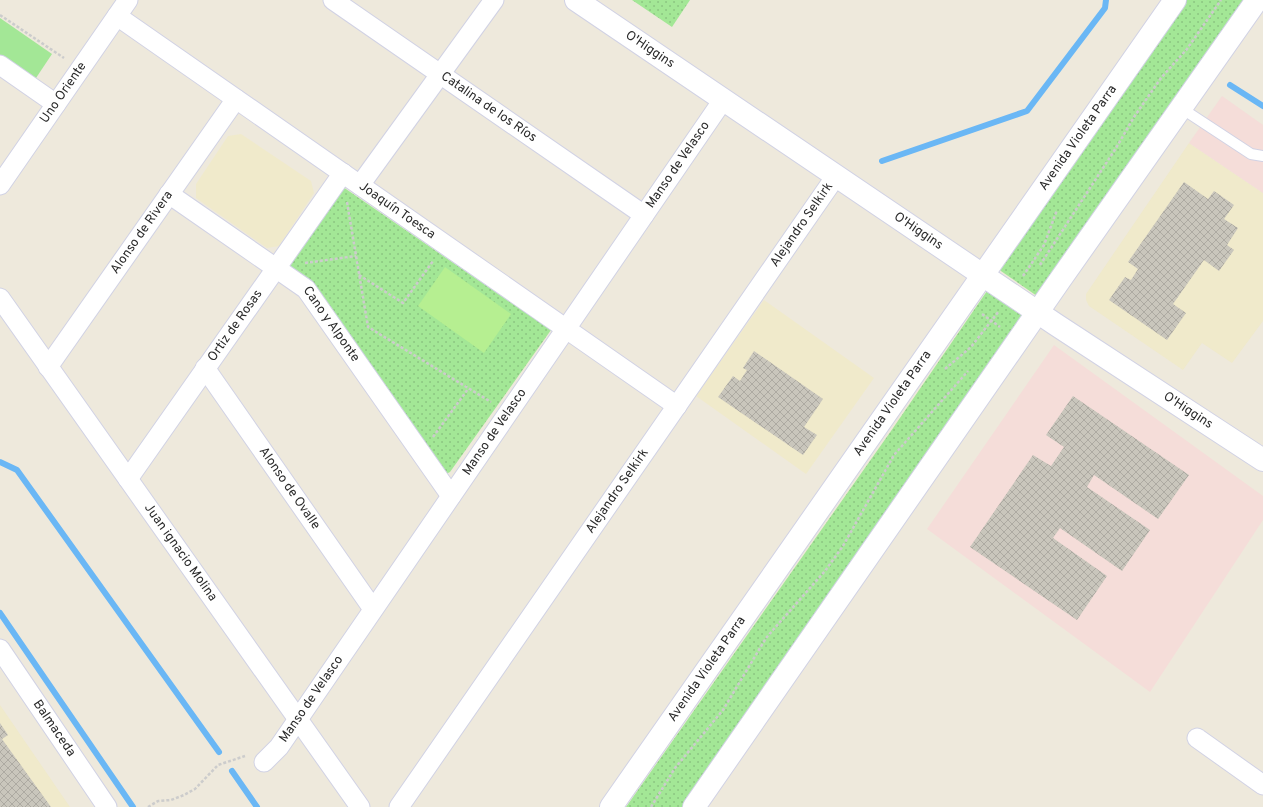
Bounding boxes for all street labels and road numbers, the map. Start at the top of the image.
street label: O'Higgins [622,28,677,72]
street label: Uno Oriente [37,59,90,127]
street label: Catalina de los Ríos [437,69,539,146]
street label: Avenida Violeta Parra [1036,82,1121,194]
street label: Manso de Velasco [643,119,714,212]
street label: Joaquín Toesca [356,179,438,243]
street label: Alejandro Selkirk [767,179,837,270]
street label: Alonso de Rivera [108,188,177,277]
street label: O'Higgins [890,209,946,254]
street label: Cano y Alponte [299,284,363,365]
street label: Ortiz de Rosas [205,287,266,365]
street label: Avenida Violeta Parra [851,348,935,459]
street label: Manso de Velasco [460,386,530,479]
street label: O'Higgins [1160,389,1216,433]
street label: Alonso de Ovalle [255,444,323,533]
street label: Alejandro Selkirk [583,446,653,537]
street label: Juan ignacio Molina [140,501,220,605]
street label: Avenida Violeta Parra [665,614,750,725]
street label: Manso de Velasco [276,653,347,746]
street label: Balmaceda [29,697,79,760]

